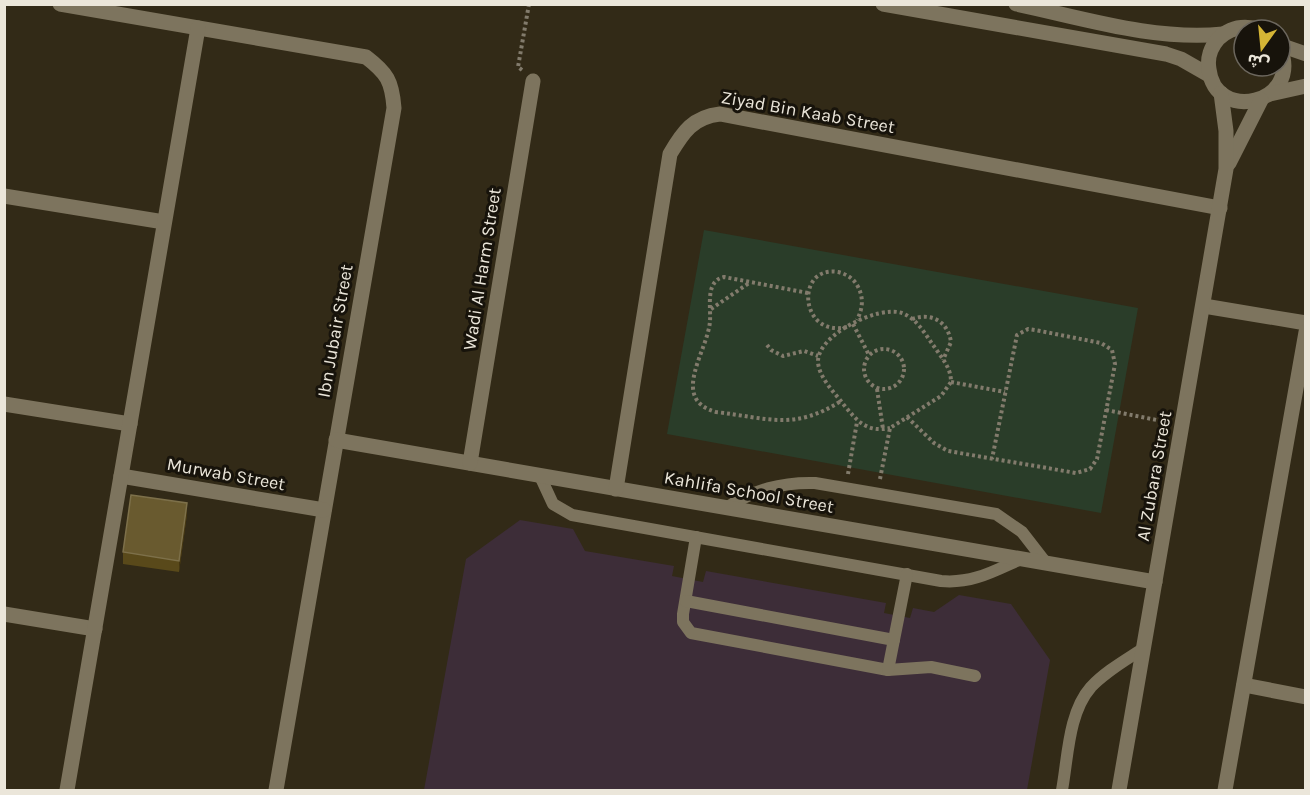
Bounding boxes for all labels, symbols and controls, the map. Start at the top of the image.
north arrow [1232,18,1292,78]
text: ش [1245,50,1271,74]
street label: Ziyad Bin Kaab Street [719,86,897,138]
street label: Wadi Al Harm Street [458,186,506,352]
street label: Ibn Jubair Street [312,262,358,399]
street label: Al Zubara Street [1132,409,1176,543]
street label: Murwab Street [165,453,287,495]
street label: Kahlifa School Street [662,466,836,518]

